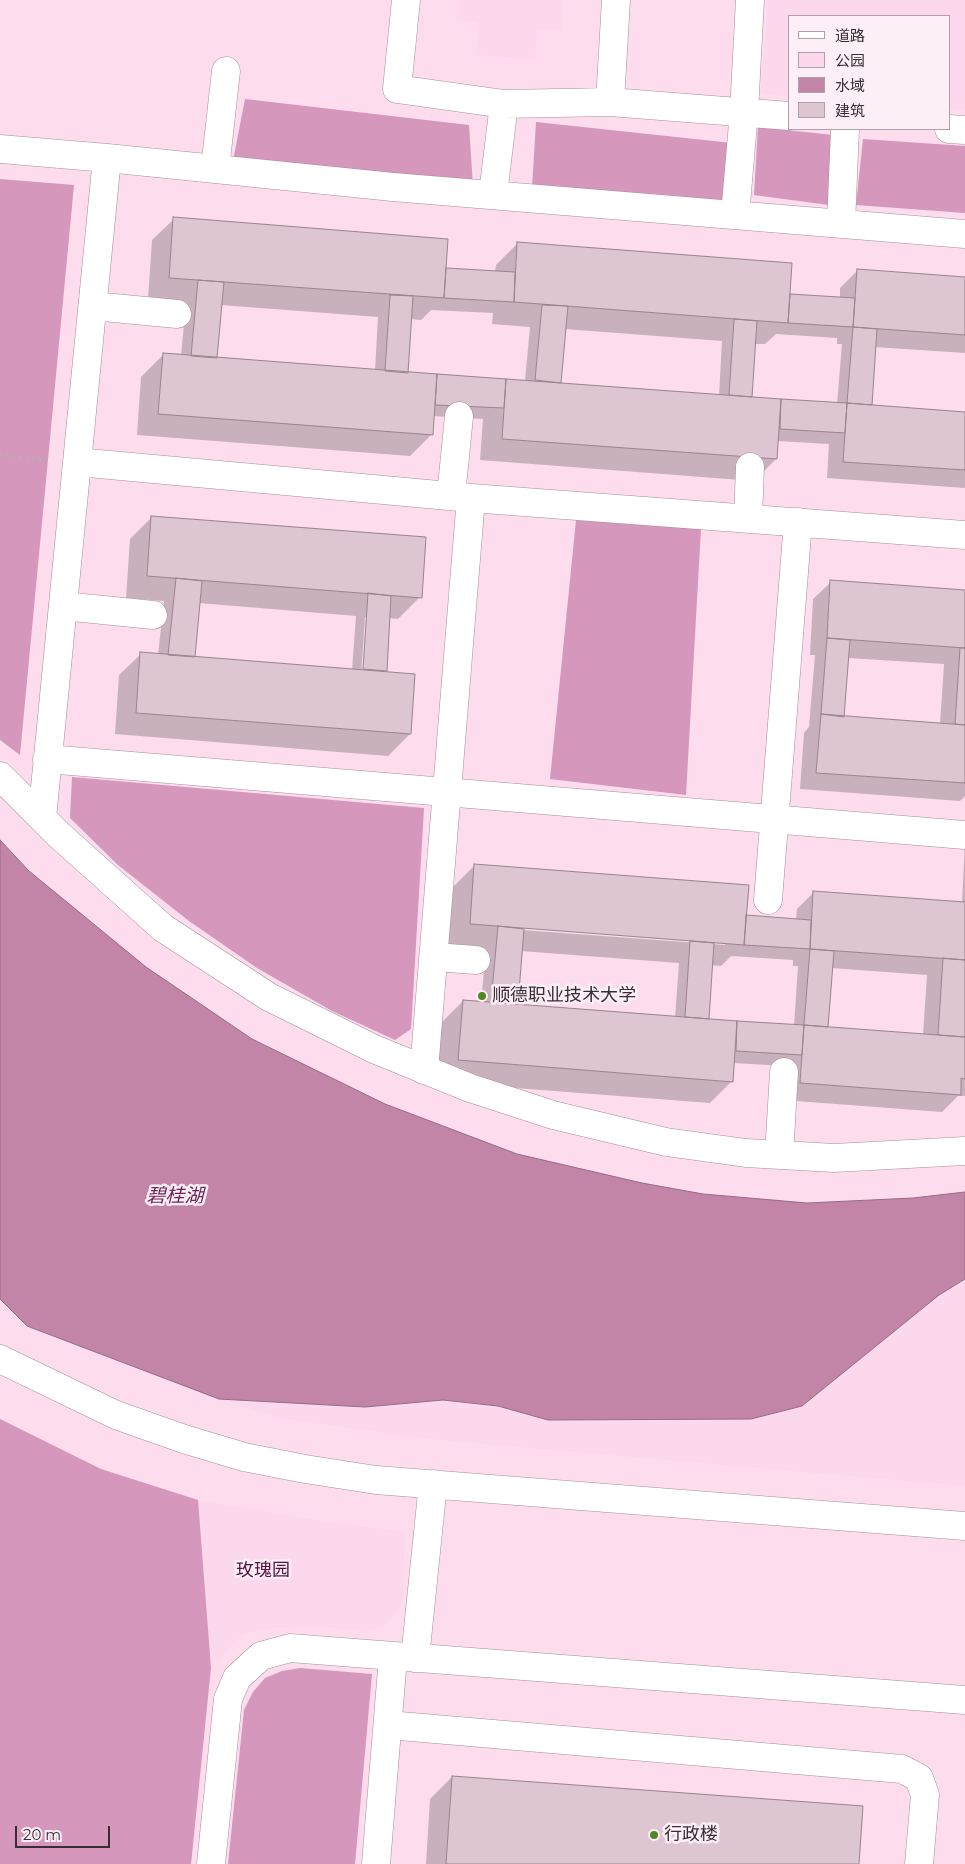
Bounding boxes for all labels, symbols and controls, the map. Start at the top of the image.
legend [788,15,950,130]
text: 道路 [835,26,865,45]
text: 公园 [835,51,865,70]
text: 水域 [835,76,865,95]
text: 建筑 [835,101,865,120]
place label: 顺德职业技术大学 [492,985,636,1007]
marker: 顺德职业技术大学 [476,990,488,1002]
water label: 碧桂湖 [147,1185,203,1207]
park label: 玫瑰园 [236,1560,290,1582]
scale bar [18,1816,112,1848]
place label: 行政楼 [664,1824,718,1846]
text: 20 m [23,1825,61,1844]
marker: 行政楼 [648,1829,660,1841]

